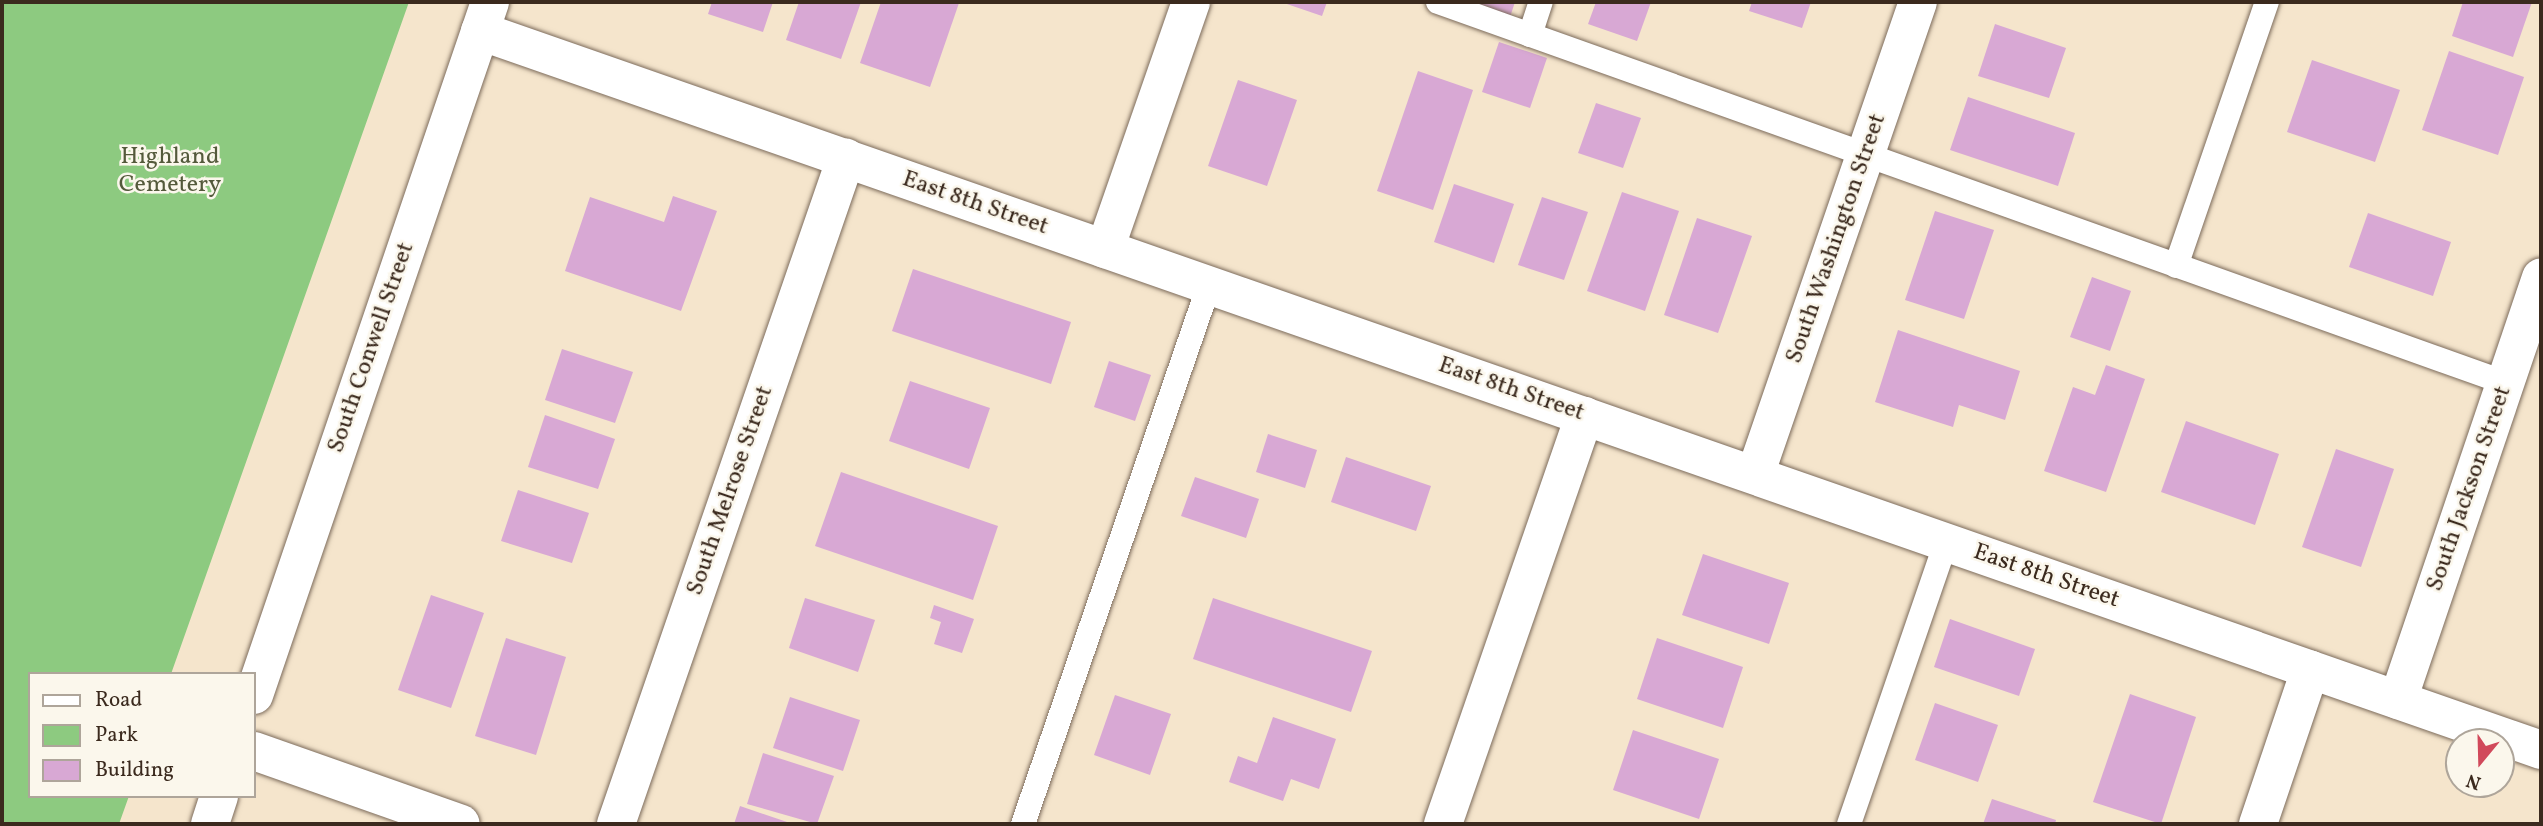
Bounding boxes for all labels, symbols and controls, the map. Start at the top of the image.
street label: South Washington Street [1781,110,1893,368]
park label: Highland Cemetery [119,144,221,200]
street label: East 8th Street [898,166,1052,242]
street label: South Conwell Street [322,239,422,457]
street label: East 8th Street [1434,352,1588,428]
street label: South Melrose Street [682,382,780,600]
street label: South Jackson Street [2421,383,2519,595]
street label: East 8th Street [1969,539,2123,615]
legend [28,672,256,798]
text: Road [95,686,142,715]
text: Park [95,721,138,750]
north arrow [2445,728,2515,798]
text: Building [95,756,174,785]
text: N [2463,766,2485,796]

